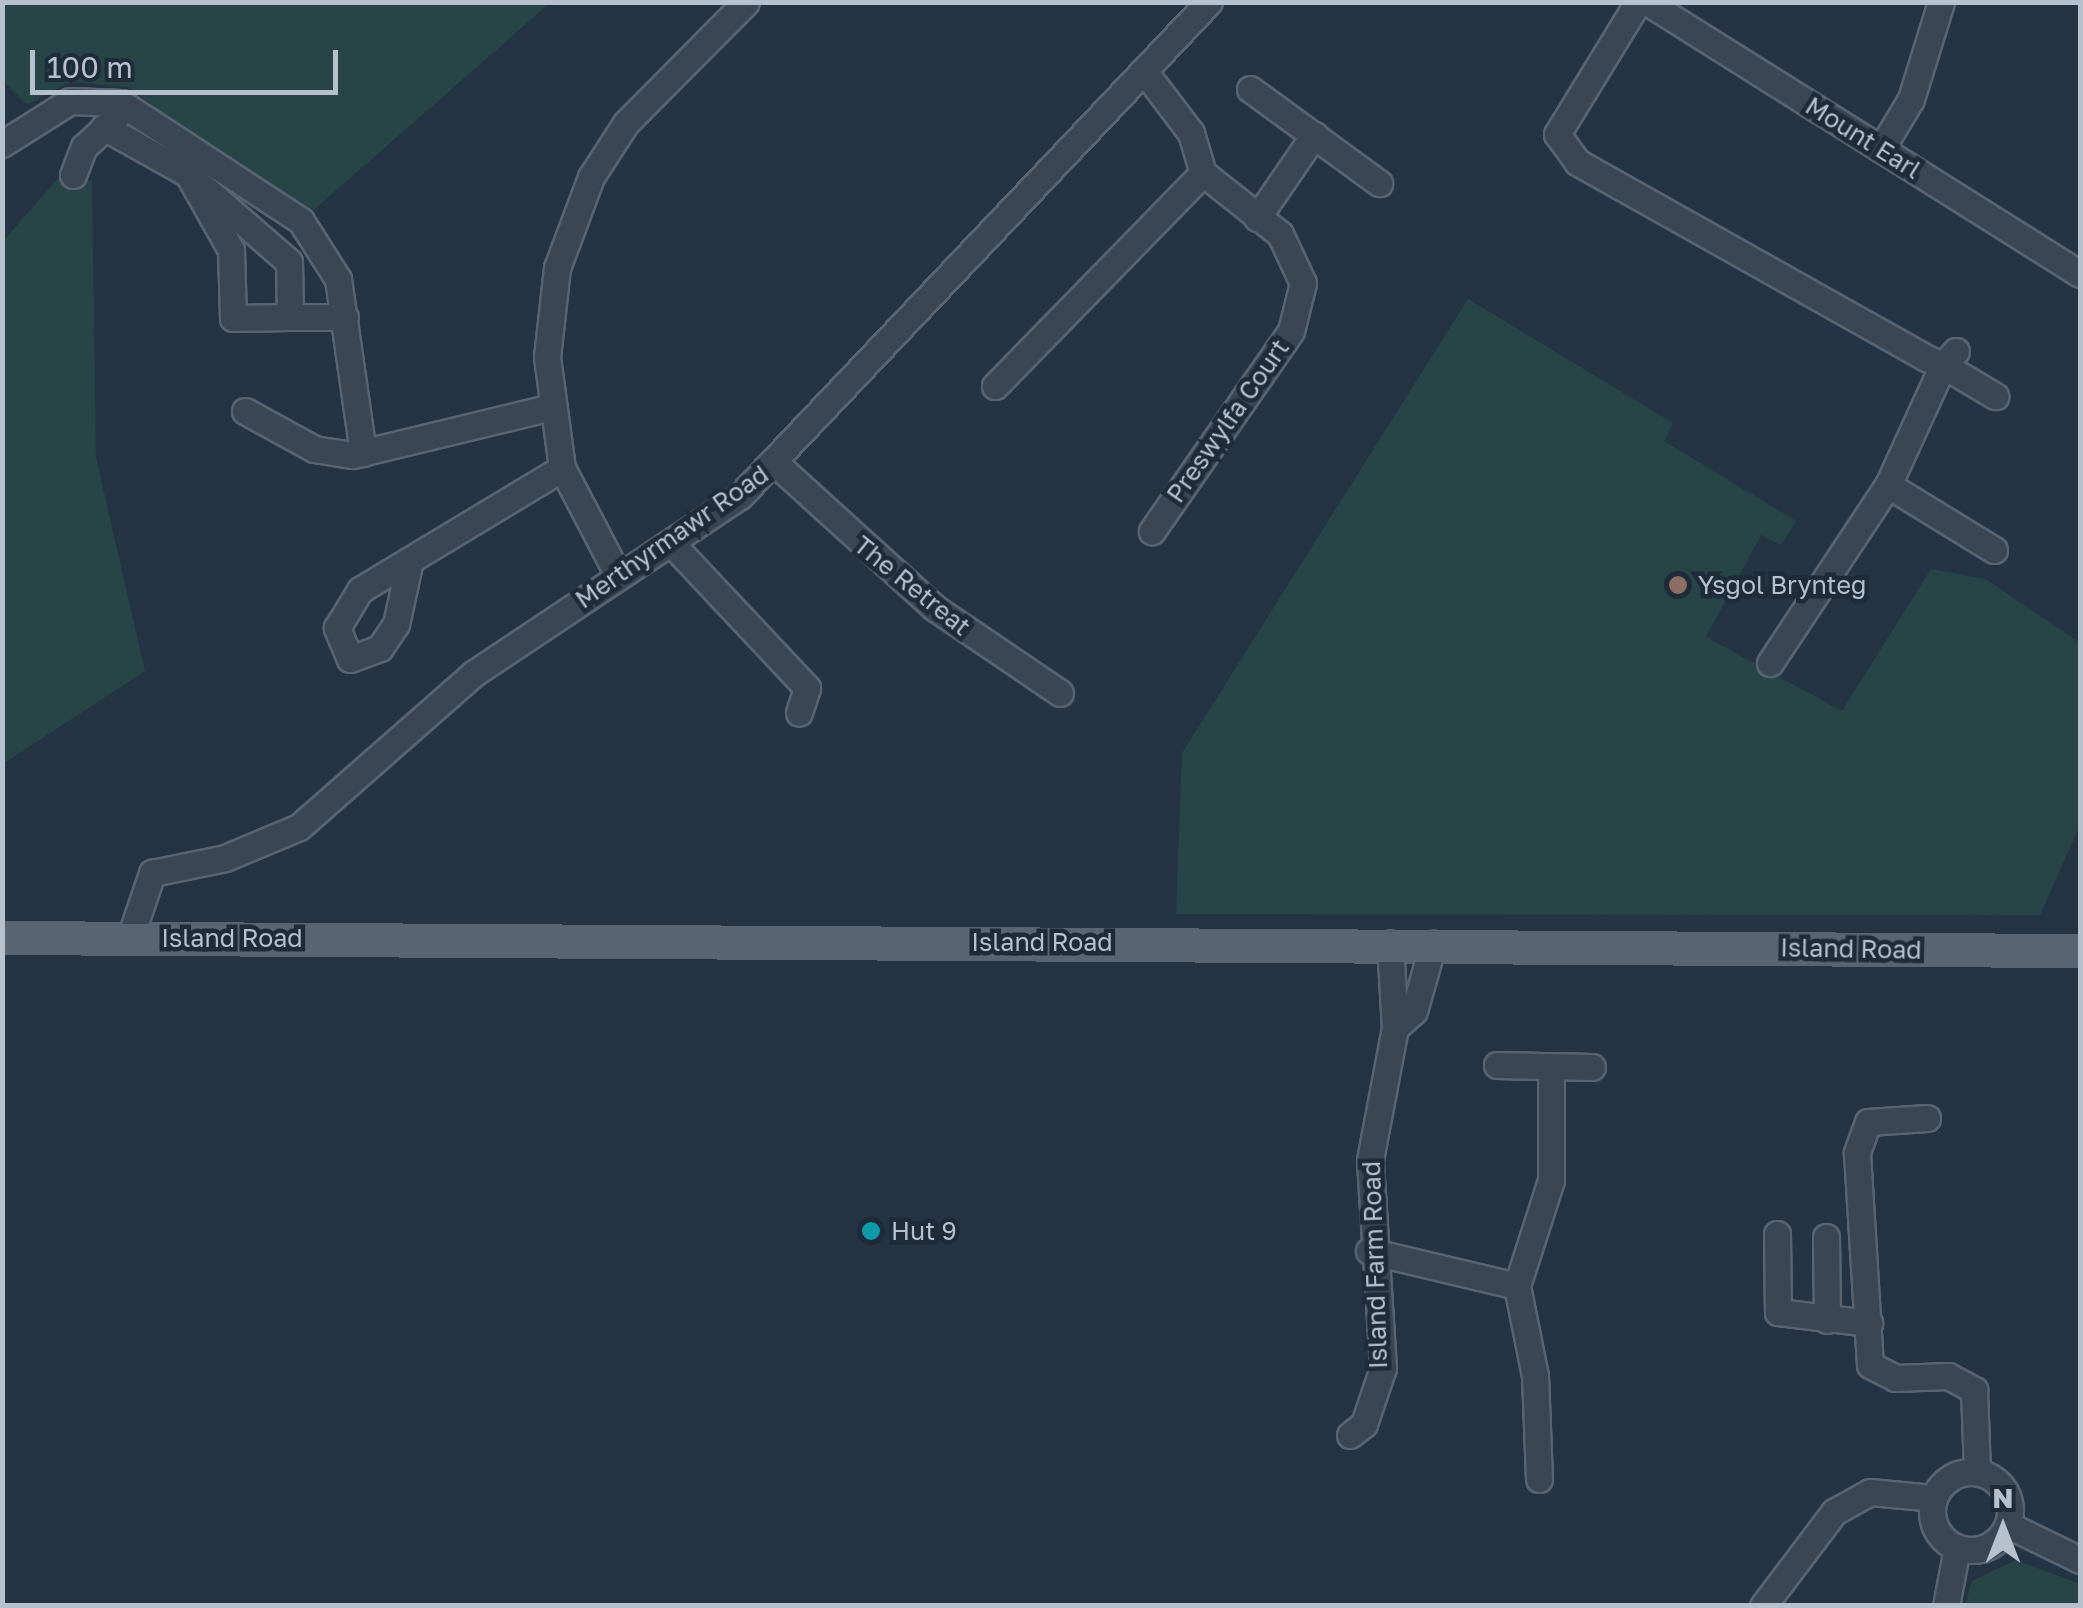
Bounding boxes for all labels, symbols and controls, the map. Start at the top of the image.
scale bar [35,30,342,92]
text: 100 m [47,49,133,85]
street label: Mount Earl [1800,91,1926,185]
street label: Preswylfa Court [1161,334,1295,508]
street label: Merthyrmawr Road [570,459,774,615]
street label: The Retreat [848,530,976,642]
place label: Ysgol Brynteg [1698,570,1866,600]
marker: Ysgol Brynteg [1667,574,1689,596]
street label: Island Road [161,923,303,953]
street label: Island Road [971,927,1113,957]
street label: Island Road [1780,933,1922,965]
street label: Island Farm Road [1356,1160,1394,1370]
place label: Hut 9 [891,1216,956,1246]
marker: Hut 9 [860,1220,882,1242]
north arrow [1953,1478,2053,1578]
text: N [1992,1481,2014,1514]

